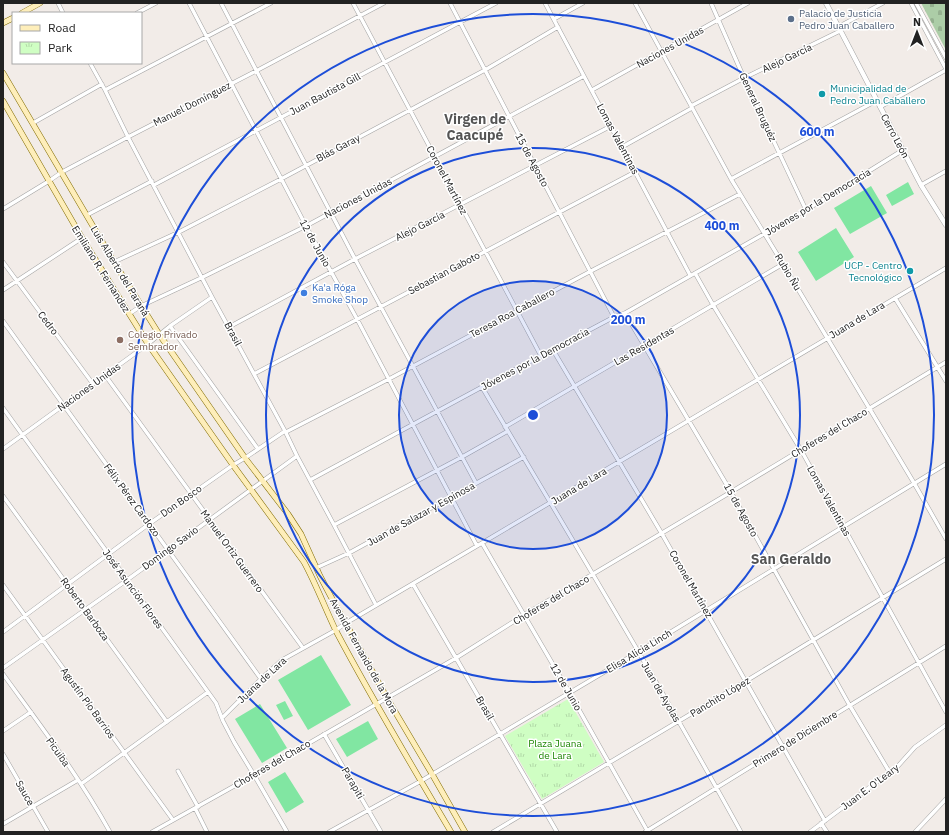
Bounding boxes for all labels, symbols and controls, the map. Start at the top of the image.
place label: Palacio de Justicia Pedro Juan Caballero [799,7,895,32]
legend [12,12,142,64]
north arrow [897,12,937,52]
marker: Palacio de Justicia Pedro Juan Caballero [786,14,796,24]
text: N [913,15,921,29]
text: Road [48,20,76,35]
street label: Naciones Unidas [634,23,706,71]
text: Park [48,40,73,55]
street label: Alejo García [760,40,815,76]
street label: Juan Bautista Gill [287,70,363,118]
street label: General Bruguéz [736,70,780,144]
street label: Manuel Domínguez [151,79,233,129]
place label: Municipalidad de Pedro Juan Caballero [830,82,926,107]
marker: Municipalidad de Pedro Juan Caballero [817,89,827,99]
street label: Lomas Valentinas [594,101,642,177]
district label: Virgen de Caacupé [444,110,506,144]
street label: Cerro León [878,111,912,161]
text: 600 m [799,124,835,139]
street label: Blás Garay [314,131,362,165]
street label: 15 de Agosto [512,131,552,189]
street label: Coronel Martínez [423,143,471,217]
street label: Jóvenes por la Democracia [763,165,874,239]
street label: Naciones Unidas [322,175,394,221]
street label: Alejo García [393,208,448,244]
street label: 12 de Junio [297,217,334,269]
text: 400 m [704,218,740,233]
street label: Emiliano R. Fernandez [69,223,133,315]
street label: Luis Alberto del Paraná [88,223,153,319]
street label: Sebastian Gaboto [406,248,482,297]
street label: Rubio Ñu [772,251,804,293]
place label: UCP - Centro Tecnológico [844,259,902,284]
marker: UCP - Centro Tecnológico [905,266,915,276]
place label: Ka'a Róga Smoke Shop [312,281,368,306]
street label: Teresa Roa Caballero [467,285,557,341]
marker: Ka'a Róga Smoke Shop [299,288,309,298]
street label: Juana de Lara [827,298,888,342]
street label: Cedro [35,308,61,338]
text: 200 m [610,312,646,327]
street label: Brasil [221,320,245,349]
street label: Las Residentas [612,323,677,368]
street label: Jóvenes por la Democracia [479,325,592,393]
place label: Colegio Privado Sembrador [128,328,198,353]
marker: Colegio Privado Sembrador [115,335,125,345]
street label: Naciones Unidas [55,360,123,414]
street label: Choferes del Chaco [789,405,870,461]
centre of rings [526,408,540,422]
street label: Félix Pérez Cardozo [101,461,163,540]
street label: Lomas Valentinas [804,463,854,539]
street label: Juana de Lara [549,464,610,508]
street label: Juan de Salazar y Espinosa [365,479,478,549]
street label: 15 de Agosto [721,481,761,539]
street label: Don Bosco [158,482,205,520]
street label: Manuel Ortiz Guerrero [198,507,267,595]
street label: Domingo Savio [139,523,201,573]
street label: José Asunción Flores [100,547,166,631]
street label: Coronel Martínez [666,548,716,621]
district label: San Geraldo [751,550,831,568]
street label: Choferes del Chaco [511,572,592,628]
street label: Roberto Barboza [58,575,113,644]
street label: Avenida Fernando de la Mora [327,596,401,717]
street label: Elisa Alicia Linch [604,626,674,676]
street label: Juana de Lara [235,654,290,706]
street label: Juan de Ayolas [638,660,684,725]
street label: 12 de Junio [547,661,585,713]
street label: Agustín Pío Barrios [58,665,118,741]
street label: Panchito López [688,674,753,720]
street label: Brasil [473,694,497,723]
street label: Primero de Diciembre [750,707,840,770]
street label: Picuiba [43,735,73,770]
street label: Choferes del Chaco [231,737,313,791]
park label: Plaza Juana de Lara [528,737,582,762]
street label: Juan E. O'Leary [839,761,901,813]
street label: Parapiti [339,765,367,801]
street label: Sauce [13,778,38,809]

